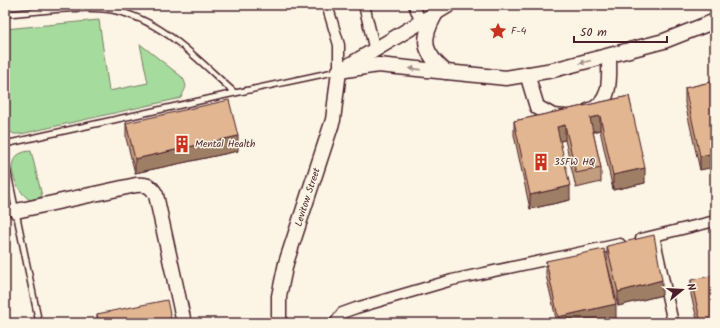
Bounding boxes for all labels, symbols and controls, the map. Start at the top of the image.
scale bar [574,18,667,44]
place icon: F-4 [488,21,508,41]
place label: F-4 [511,23,527,39]
text: 50 m [580,23,607,42]
one-way arrow [578,59,591,65]
one-way arrow [409,65,421,72]
building icon: Mental Health [172,134,192,154]
place label: Mental Health [195,136,255,152]
building icon: 35FW HQ [531,152,551,172]
place label: 35FW HQ [554,154,596,170]
street label: Levitow Street [290,166,325,229]
north arrow [662,270,702,310]
text: N [681,281,700,293]

